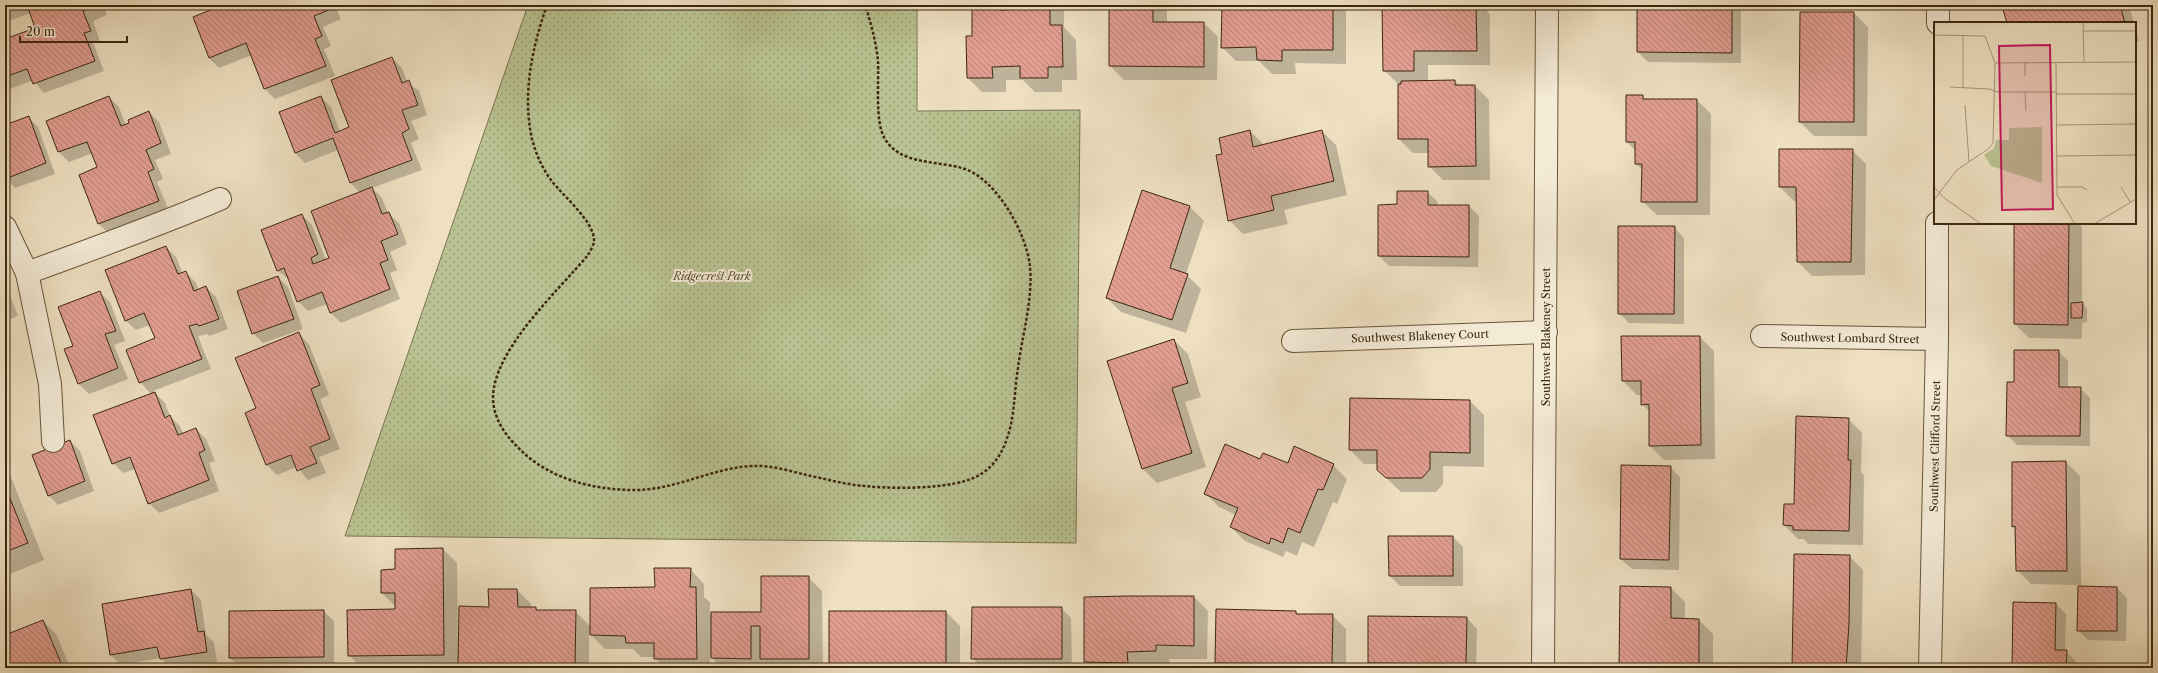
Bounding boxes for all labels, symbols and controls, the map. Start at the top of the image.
scale bar [20,18,127,44]
inset map [1934,22,2136,224]
text: 20 m [26,24,55,39]
street label: Southwest Blakeney Street [1539,268,1553,406]
park label: Ridgecrest Park [672,269,751,283]
street label: Southwest Blakeney Court [1351,327,1489,345]
street label: Southwest Lombard Street [1780,330,1920,346]
street label: Southwest Clifford Street [1927,380,1943,512]

